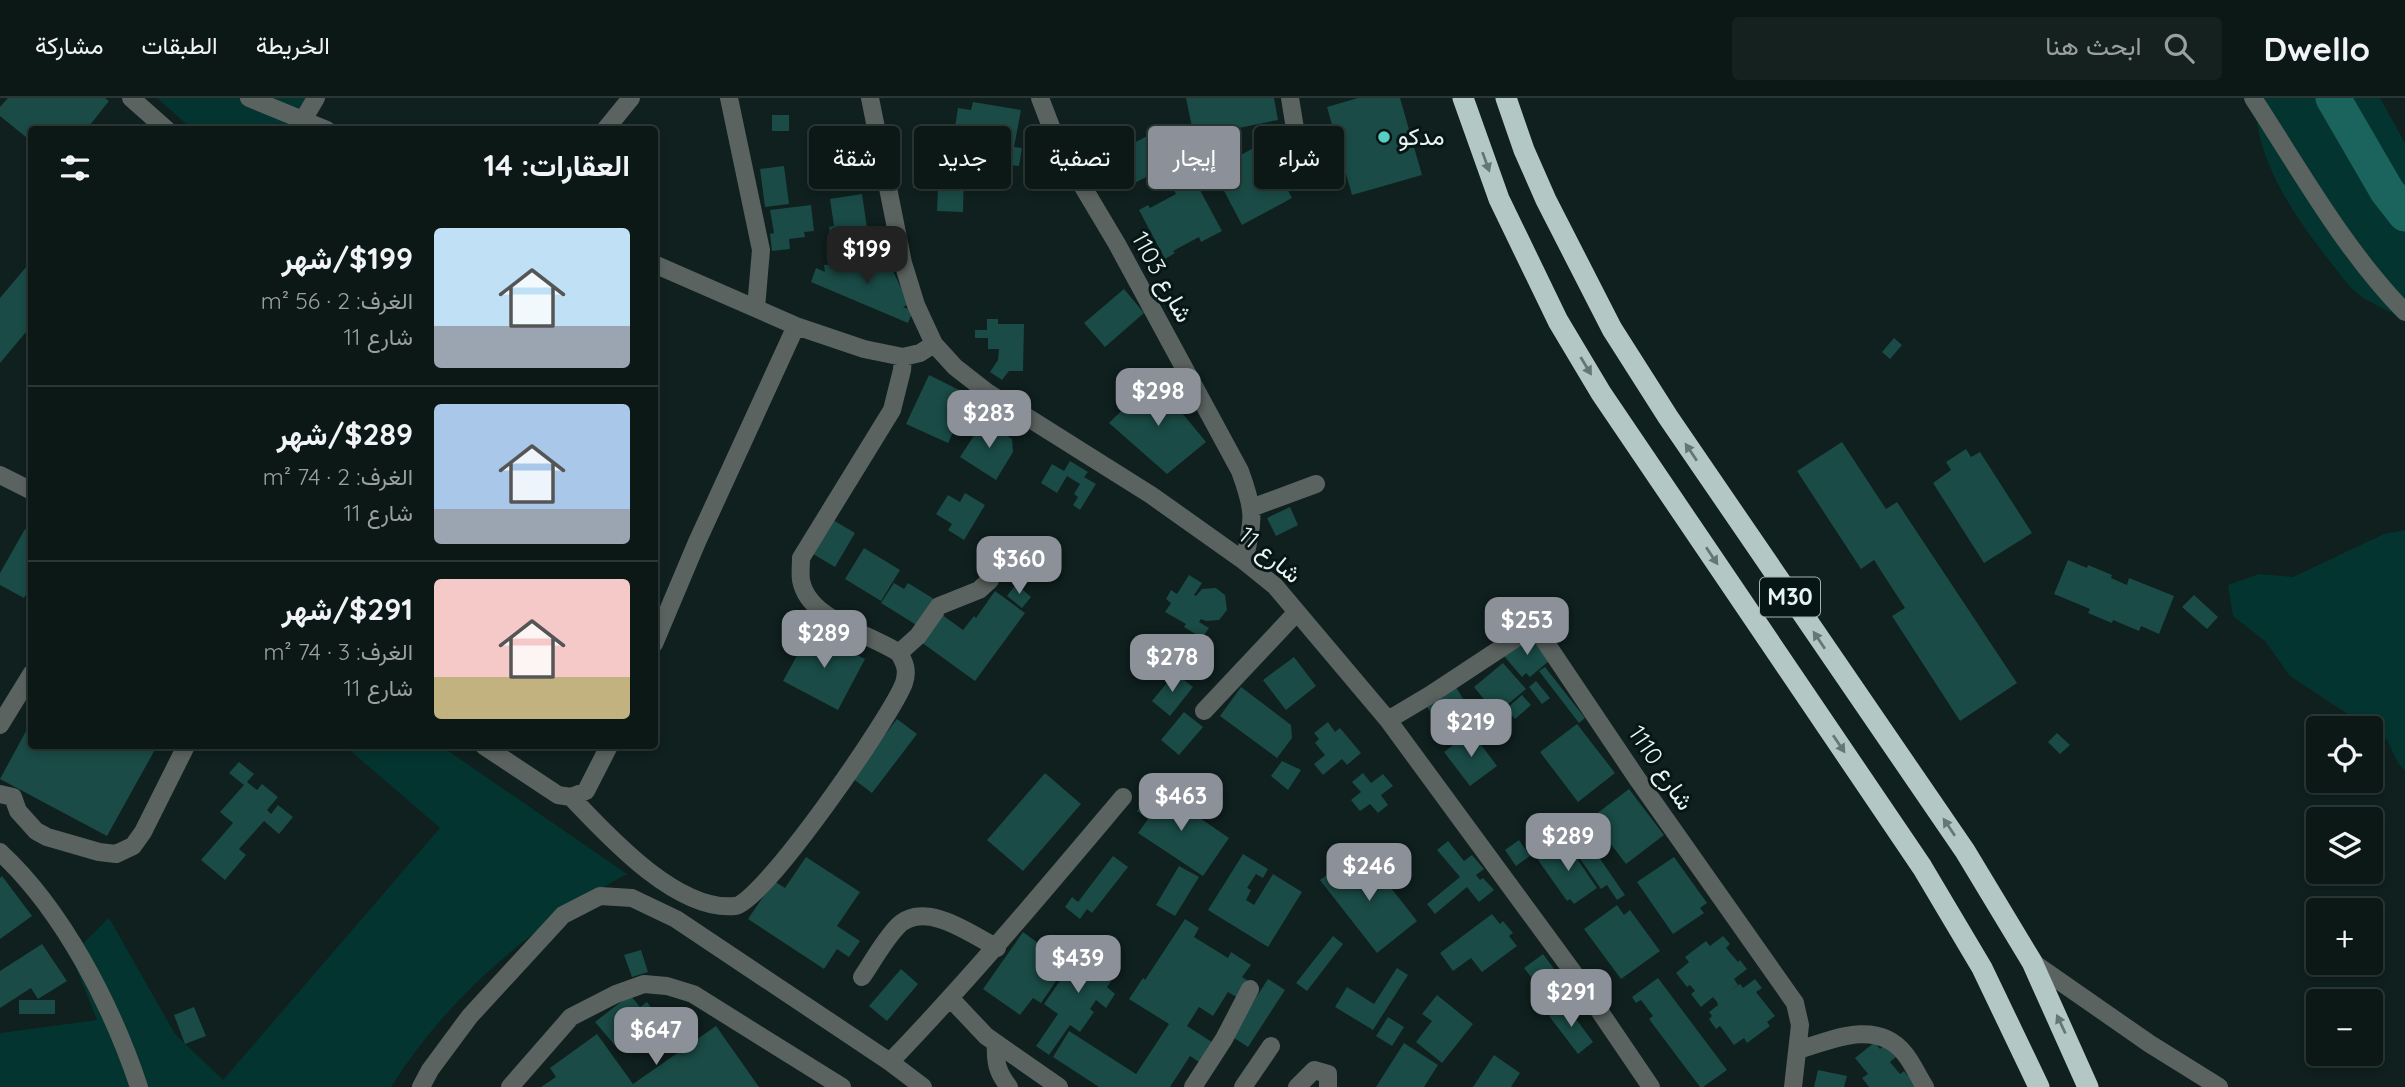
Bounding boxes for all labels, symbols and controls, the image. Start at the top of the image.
search box [1732,17,2222,80]
text: Dwello [2264,28,2370,69]
text: ابحث هنا [2045,29,2142,62]
icon: search [2160,29,2198,67]
text: مشاركة [35,30,103,60]
text: الطبقات [141,30,218,60]
text: الخريطة [256,30,330,60]
place label: مدكو [1398,121,1445,152]
chip: شقة [809,126,900,189]
chip: جديد [914,126,1011,189]
chip: تصفية [1025,126,1134,189]
chip: إيجار [1148,126,1240,189]
chip: شراء [1254,126,1344,189]
marker: مدكو [1376,129,1392,145]
text: العقارات: 14 [484,146,630,184]
icon: filters [56,149,94,187]
one-way arrow [1480,152,1491,173]
pin: $199 [826,226,908,286]
street label: شارع 1103 [1124,226,1200,328]
text: $199 [843,234,891,263]
text: $199/شهر [282,239,413,277]
icon: home [490,256,574,340]
text: الغرف: 2 · 56 m² [261,286,413,315]
text: شارع 11 [343,322,413,351]
one-way arrow [1579,357,1592,376]
pin: $298 [1117,368,1199,428]
text: $298 [1132,376,1184,405]
pin: $283 [948,390,1030,450]
text: $283 [963,398,1015,427]
text: $289/شهر [277,415,413,453]
icon: home [490,432,574,516]
one-way arrow [1684,443,1698,461]
text: الغرف: 2 · 74 m² [263,462,413,491]
text: شارع 11 [343,498,413,527]
street label: شارع 11 [1232,519,1308,591]
pin: $360 [978,536,1060,596]
text: $360 [993,544,1045,573]
one-way arrow [1705,546,1718,566]
road number: M30 [1760,578,1820,617]
text: $291/شهر [281,590,413,628]
pin: $253 [1486,598,1568,657]
text: $253 [1501,605,1553,634]
icon: home [490,607,574,691]
pin: $289 [783,610,865,670]
text: $289 [798,618,850,647]
one-way arrow [1812,631,1826,649]
pin: $278 [1131,634,1213,694]
text: الغرف: 3 · 74 m² [263,637,413,666]
text: $278 [1146,642,1198,671]
text: شارع 11 [343,673,413,702]
pin: $219 [1430,700,1512,759]
text: $219 [1447,707,1495,736]
map controls [2306,716,2383,1066]
button: locate [2306,716,2383,793]
street label: شارع 1110 [1621,719,1701,817]
one-way arrow [1832,735,1846,753]
pin: $463 [1140,774,1222,833]
text: $463 [1155,781,1207,810]
button: layers [2306,807,2383,884]
pin: $289 [1527,814,1609,873]
one-way arrow [1942,818,1956,836]
text: $289 [1542,821,1594,850]
pin: $246 [1328,844,1410,903]
text: $246 [1342,851,1396,880]
button: + [2306,898,2383,975]
pin: $439 [1037,936,1119,995]
text: $439 [1052,943,1104,972]
pin: $291 [1530,970,1612,1029]
text: $291 [1547,977,1595,1006]
button: − [2306,989,2383,1066]
pin: $647 [615,1007,697,1067]
one-way arrow [2055,1014,2066,1035]
text: $647 [630,1015,682,1044]

